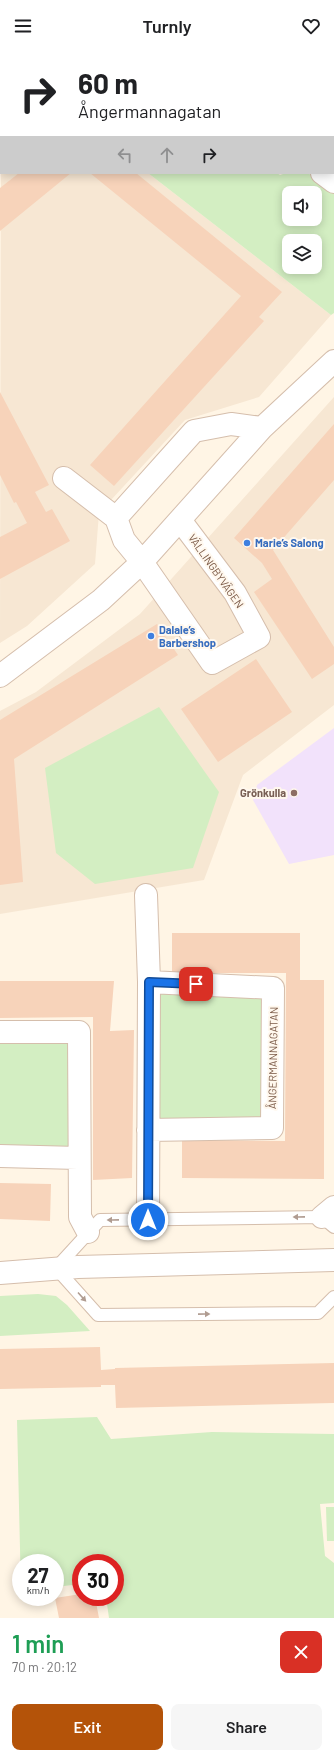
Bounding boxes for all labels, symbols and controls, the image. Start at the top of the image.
icon: menu [12,15,34,37]
text: Turnly [143,15,192,37]
icon: heart [300,15,322,37]
text: 60 m [78,66,138,100]
icon: right [12,68,64,120]
text: Ångermannagatan [78,100,221,122]
icon: left [114,144,136,166]
icon: ahead [156,144,178,166]
icon: right [198,144,220,166]
map controls [282,186,322,274]
button: sound [282,186,322,226]
button: layers [282,234,322,274]
street label: VÄLLINGBYVÄGEN [186,531,248,610]
place label: Marie’s Salong [255,536,324,549]
marker: Marie’s Salong [242,538,252,548]
place label: Dalale’s Barbershop [159,623,216,649]
marker: Dalale’s Barbershop [146,631,156,641]
place label: Grönkulla [240,786,286,799]
marker: Grönkulla [289,788,299,798]
pin [179,967,213,1001]
icon: arrive [185,973,207,995]
street label: ÅNGERMANNAGATAN [264,1007,280,1109]
position arrow [127,1199,169,1241]
one-way arrow [292,1214,305,1220]
one-way arrow [106,1217,119,1223]
one-way arrow [77,1293,86,1302]
one-way arrow [198,1311,211,1317]
speed limit sign: 30 [72,1554,124,1606]
text: 27 [27,1563,49,1587]
text: km/h [27,1584,49,1596]
text: 1 min [12,1629,64,1658]
button: close [280,1631,322,1673]
text: 70 m · 20:12 [12,1659,77,1675]
button: Exit [12,1704,163,1750]
button: Share [171,1704,322,1750]

